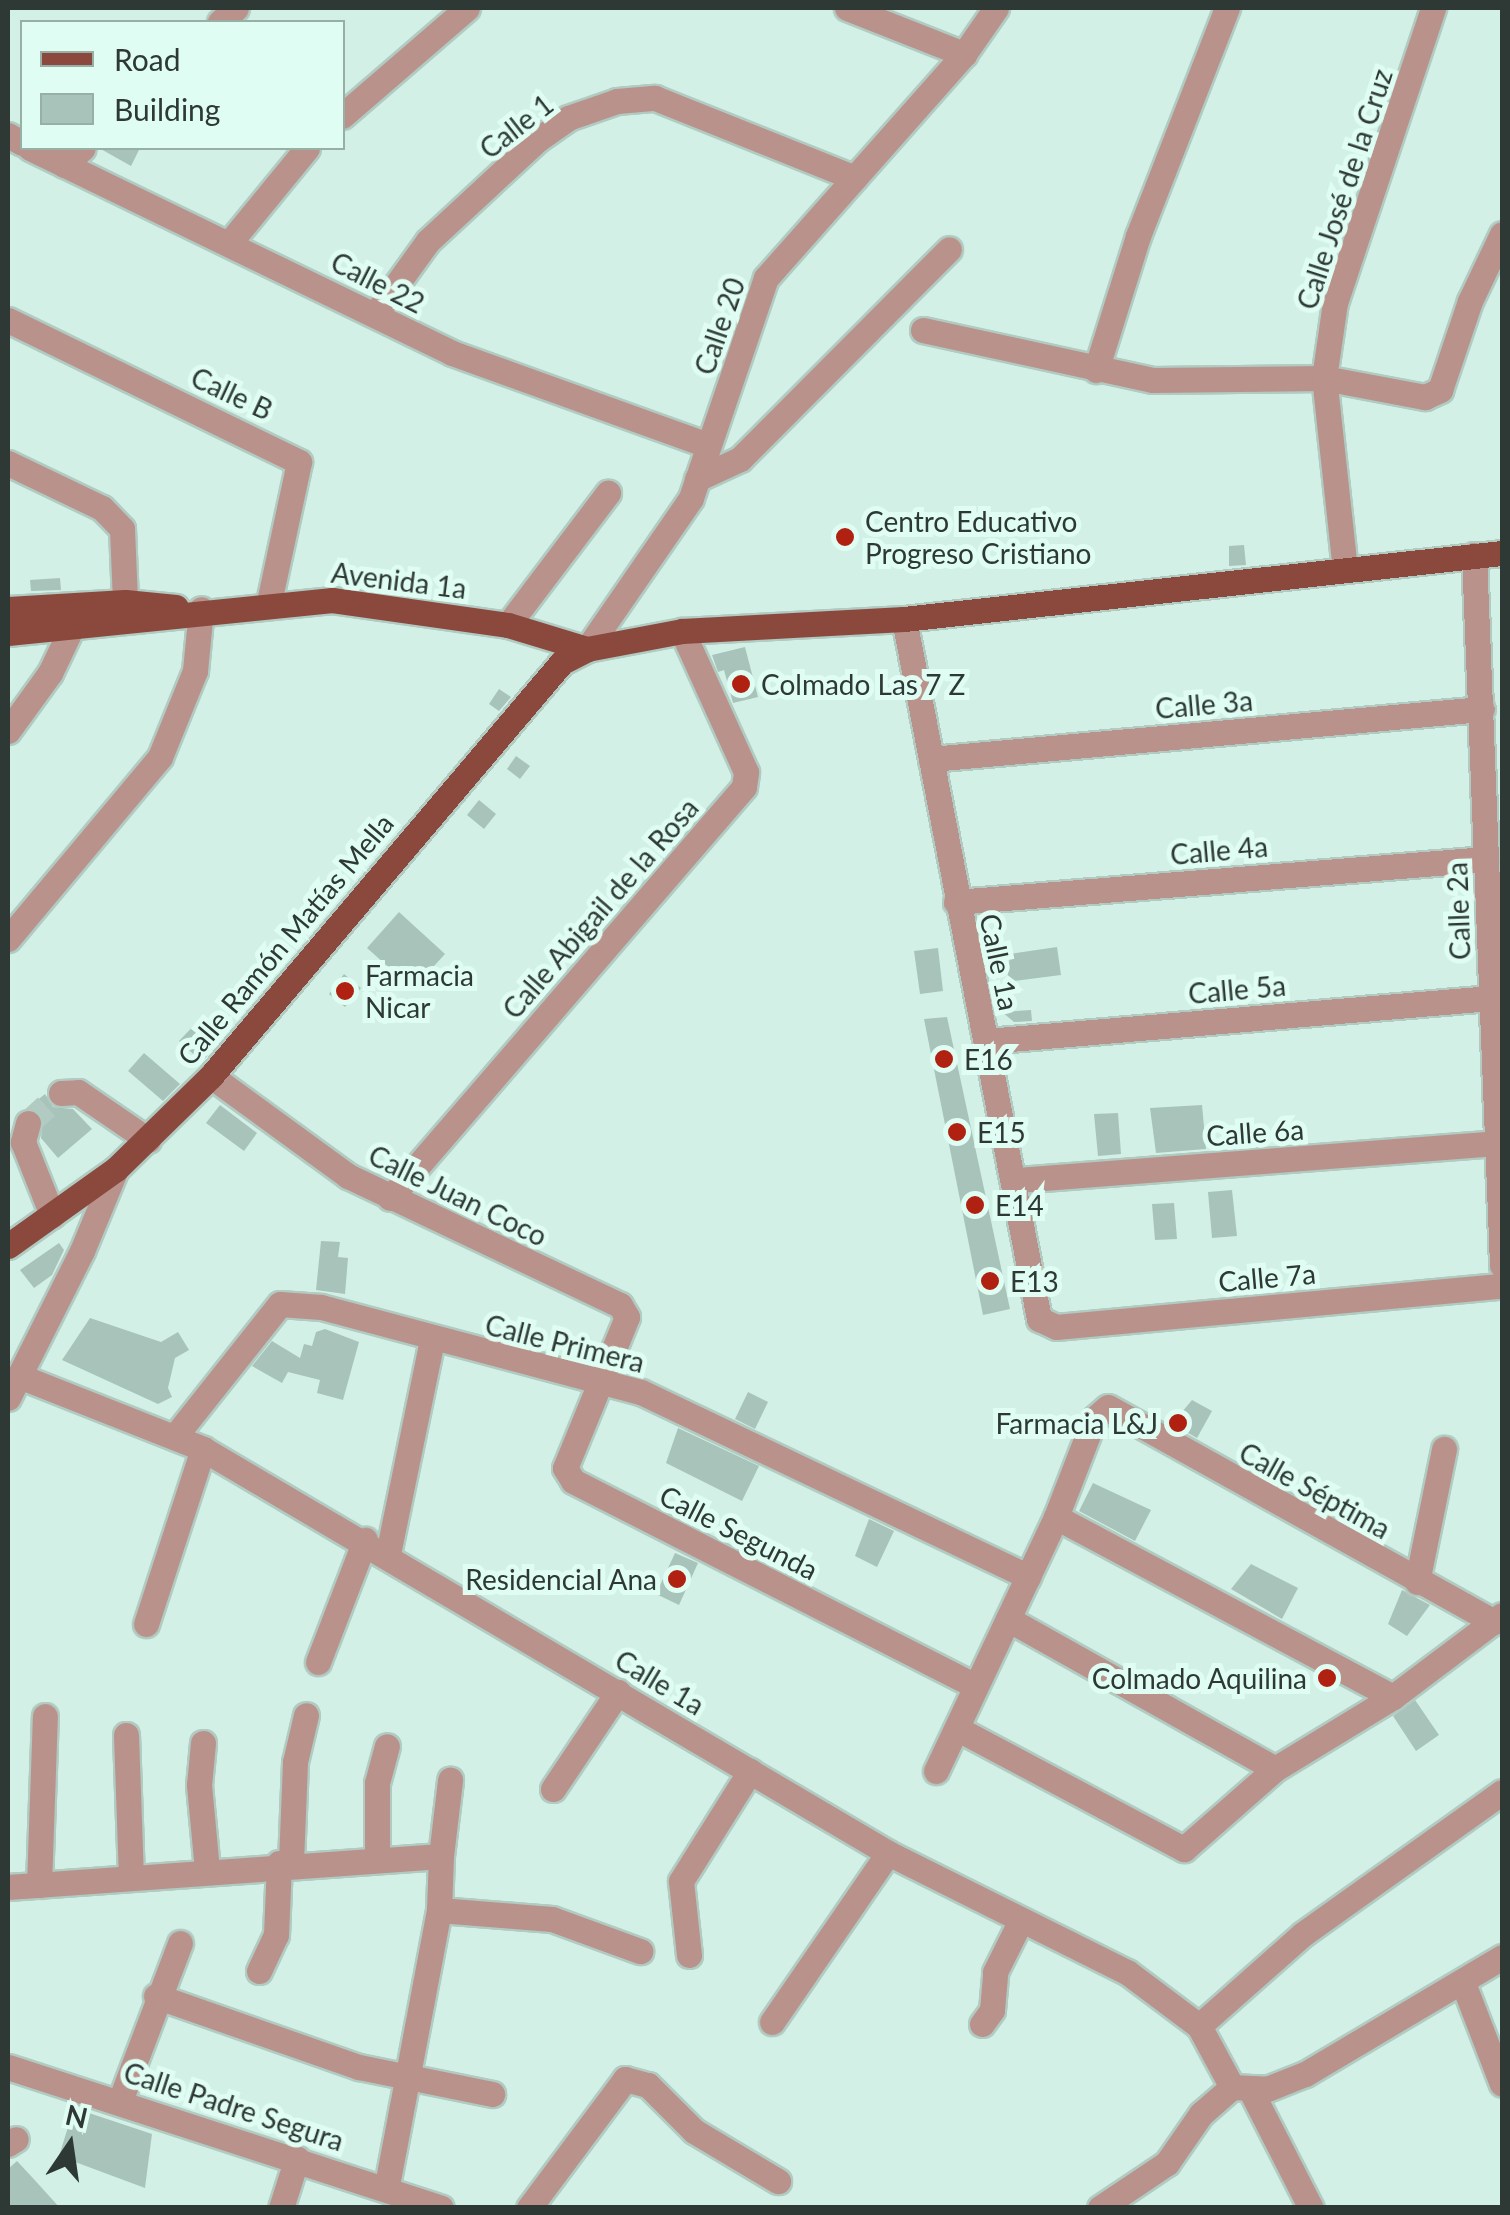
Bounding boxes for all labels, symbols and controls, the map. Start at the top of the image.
legend [20,20,345,150]
text: Road [114,41,181,77]
street label: Calle José de la Cruz [1289,64,1399,314]
street label: Calle 1 [473,87,559,165]
text: Building [114,91,220,127]
street label: Calle 22 [326,244,430,320]
street label: Calle 20 [687,273,751,379]
street label: Calle B [186,360,278,426]
place label: Centro Educativo Progreso Cristiano [865,504,1091,570]
marker: Centro Educativo Progreso Cristiano [834,526,856,548]
street label: Avenida 1a [329,555,469,605]
place label: Colmado Las 7 Z [761,667,965,701]
marker: Colmado Las 7 Z [730,673,752,695]
street label: Calle 3a [1154,683,1254,725]
street label: Calle Abigail de la Rosa [495,791,705,1025]
street label: Calle Ramón Matías Mella [170,806,400,1072]
street label: Calle 4a [1169,829,1269,871]
street label: Calle 2a [1440,861,1476,961]
street label: Calle 1a [973,911,1027,1013]
place label: Farmacia Nicar [365,958,474,1024]
street label: Calle 5a [1187,968,1287,1010]
marker: Farmacia Nicar [334,980,356,1002]
place label: E16 [964,1042,1013,1076]
marker: E16 [933,1048,955,1070]
street label: Calle 6a [1205,1112,1305,1152]
place label: E15 [977,1115,1026,1149]
marker: E15 [946,1121,968,1143]
street label: Calle Juan Coco [363,1137,553,1253]
place label: E14 [995,1188,1044,1222]
marker: E14 [964,1194,986,1216]
street label: Calle 7a [1217,1256,1317,1298]
place label: E13 [1010,1264,1059,1298]
marker: E13 [979,1270,1001,1292]
street label: Calle Primera [482,1307,648,1379]
place label: Farmacia L&J [996,1406,1158,1440]
marker: Farmacia L&J [1167,1412,1189,1434]
street label: Calle Séptima [1234,1435,1396,1545]
street label: Calle Segunda [654,1478,824,1586]
place label: Residencial Ana [464,1562,657,1596]
marker: Residencial Ana [666,1568,688,1590]
street label: Calle 1a [609,1642,711,1722]
place label: Colmado Aquilina [1091,1661,1307,1695]
marker: Colmado Aquilina [1316,1667,1338,1689]
street label: Calle Padre Segura [120,2055,348,2157]
north arrow [20,2095,120,2195]
text: N [62,2097,91,2135]

